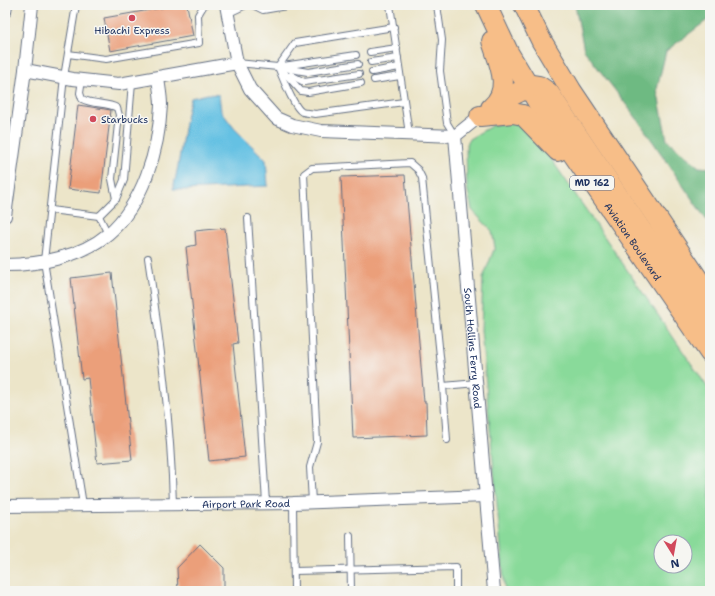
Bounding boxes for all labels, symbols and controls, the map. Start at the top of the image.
marker: Hibachi Express [127,13,137,23]
place label: Hibachi Express [94,24,170,37]
place label: Starbucks [101,113,148,126]
marker: Starbucks [88,114,98,124]
road number: MD 162 [570,176,614,190]
street label: Aviation Boulevard [601,200,664,284]
street label: South Hollins Ferry Road [461,287,484,410]
street label: Airport Park Road [202,497,291,511]
north arrow [653,534,693,574]
text: N [669,555,681,572]

